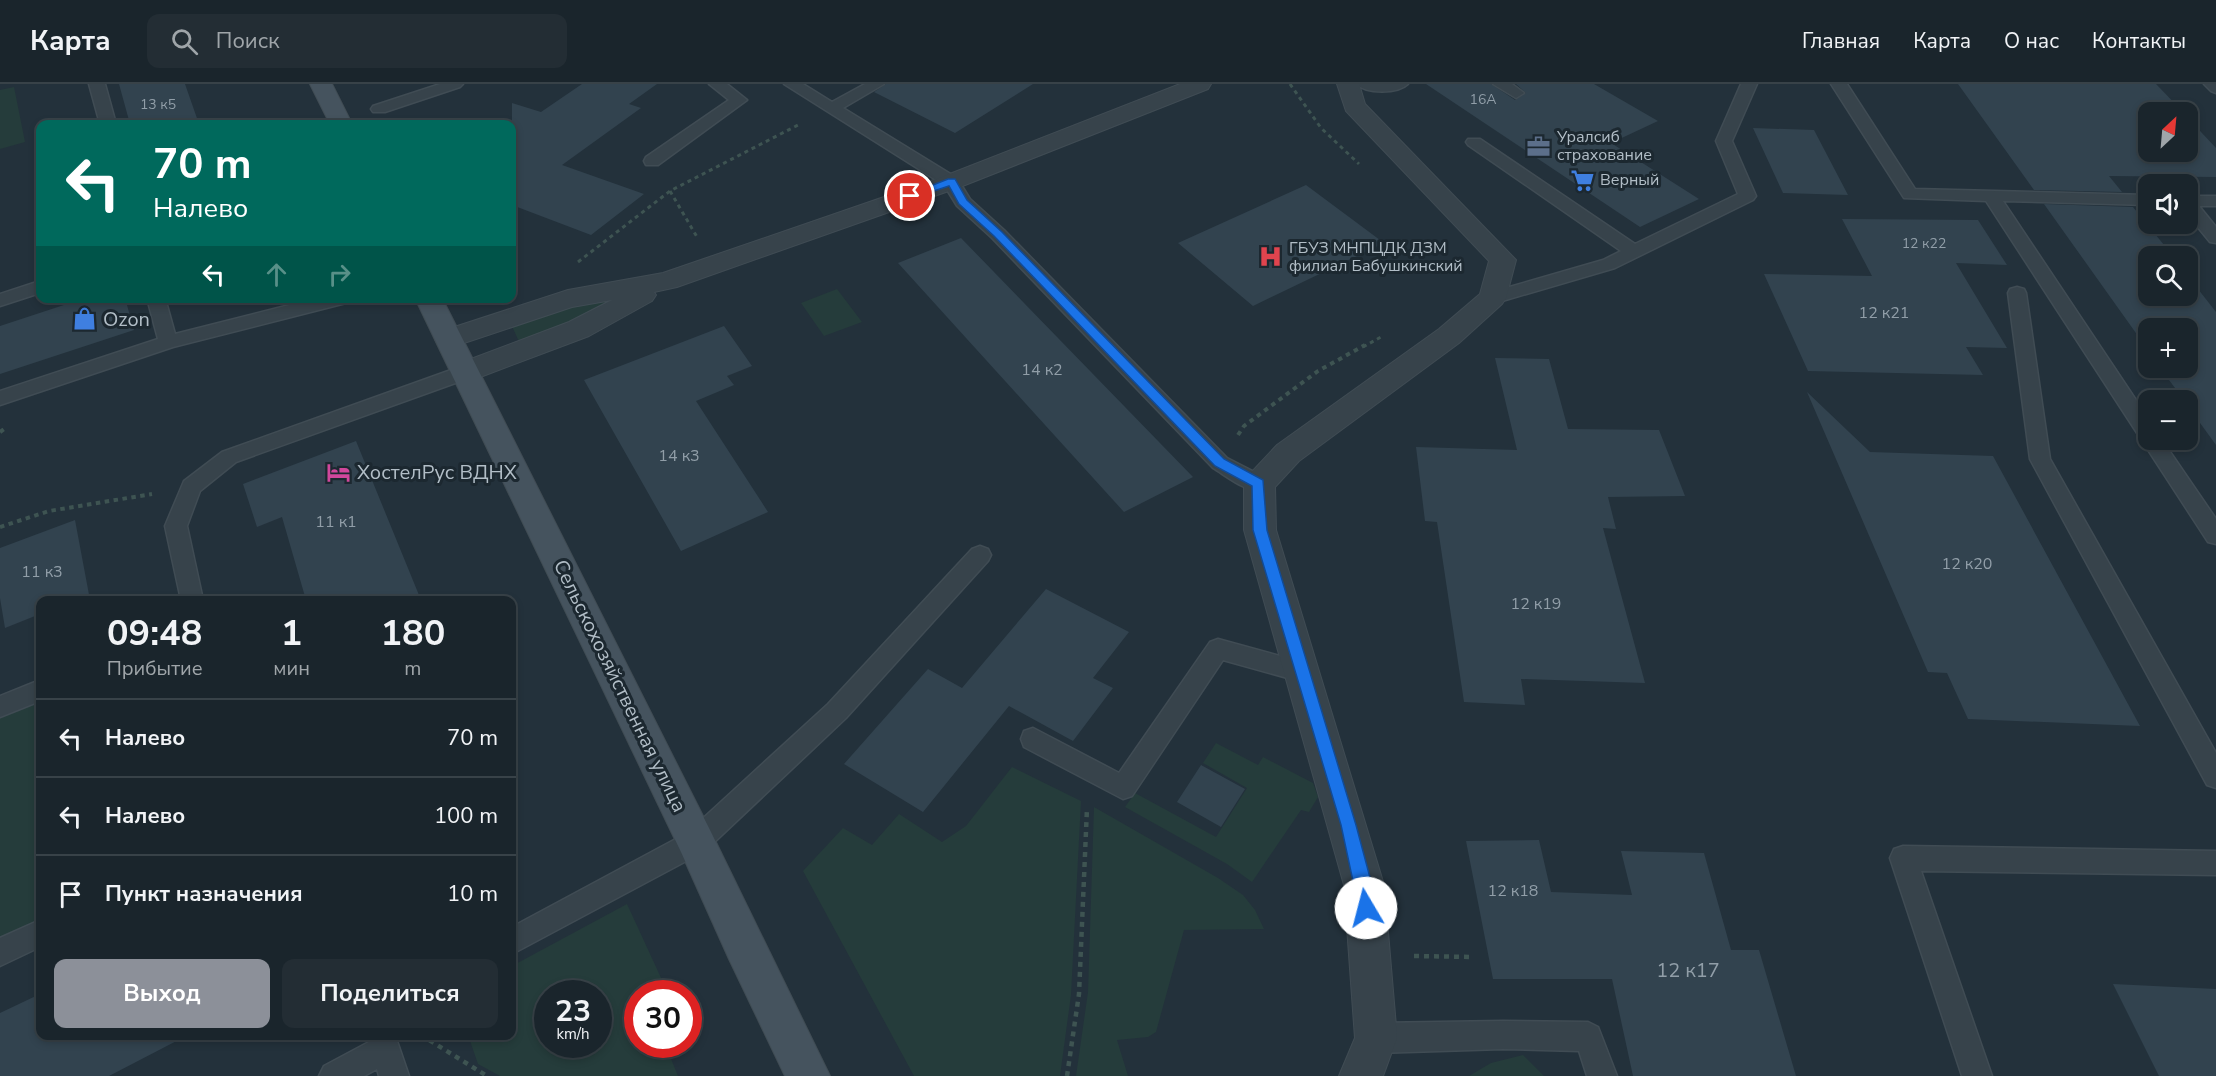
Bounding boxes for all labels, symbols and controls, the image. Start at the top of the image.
search box [147,14,567,68]
text: Карта [30,22,111,60]
icon: search [168,25,201,58]
text: Поиск [216,26,280,56]
text: Главная [1802,27,1880,55]
text: Карта [1913,27,1971,55]
text: О нас [2004,27,2059,55]
text: Контакты [2092,27,2186,55]
house number: 16А [1469,90,1497,109]
house number: 13 к5 [140,95,176,114]
north arrow [2138,102,2198,162]
map controls [2138,102,2198,450]
place label: Уралсиб страхование [1556,126,1652,166]
office icon: Уралсиб страхование [1526,133,1552,159]
text: 70 m [153,136,252,193]
icon: left [54,144,132,222]
supermarket icon: Верный [1569,167,1595,193]
place label: Верный [1600,169,1659,191]
pin [884,170,935,221]
button: sound [2138,174,2198,234]
icon: arrive [893,179,926,212]
text: Налево [153,190,248,227]
house number: 12 к22 [1902,234,1946,253]
place label: ГБУЗ МНПЦДК ДЗМ филиал Бабушкинский [1289,237,1463,277]
hospital icon: ГБУЗ МНПЦДК ДЗМ филиал Бабушкинский [1258,244,1284,270]
button: search [2138,246,2198,306]
icon: left [197,258,230,291]
icon: ahead [260,258,293,291]
icon: right [323,258,356,291]
house number: 12 к21 [1859,302,1909,324]
shop icon: Ozon [72,306,98,332]
place label: Ozon [103,306,150,333]
button: + [2138,318,2198,378]
house number: 14 к2 [1021,359,1063,381]
button: − [2138,390,2198,450]
house number: 14 к3 [658,445,700,467]
hotel icon: ХостелРус ВДНХ [326,459,352,485]
place label: ХостелРус ВДНХ [357,459,517,486]
house number: 11 к1 [315,511,357,533]
house number: 12 к20 [1942,553,1992,575]
street label: Сельскохозяйственная улица [547,555,693,817]
house number: 11 к3 [21,561,63,583]
house number: 12 к19 [1511,593,1561,615]
text: 09:48 [107,609,202,658]
text: 1 [281,609,302,658]
text: 180 [381,609,445,658]
text: Прибытие [107,655,203,682]
text: мин [273,655,310,682]
text: m [404,655,421,682]
icon: left [54,722,87,755]
text: Налево [105,723,185,753]
text: 70 m [447,723,498,753]
icon: left [54,800,87,833]
text: Налево [105,801,185,831]
text: 100 m [434,801,498,831]
position arrow [1334,876,1398,940]
icon: arrive [54,878,87,911]
text: Пункт назначения [105,879,303,909]
text: 10 m [447,879,498,909]
house number: 12 к18 [1488,880,1538,902]
house number: 12 к17 [1656,957,1720,984]
button: Выход [54,959,270,1028]
button: Поделиться [282,959,498,1028]
speed limit sign: 30 [624,980,702,1058]
text: 23 [555,991,591,1032]
text: km/h [556,1024,590,1044]

